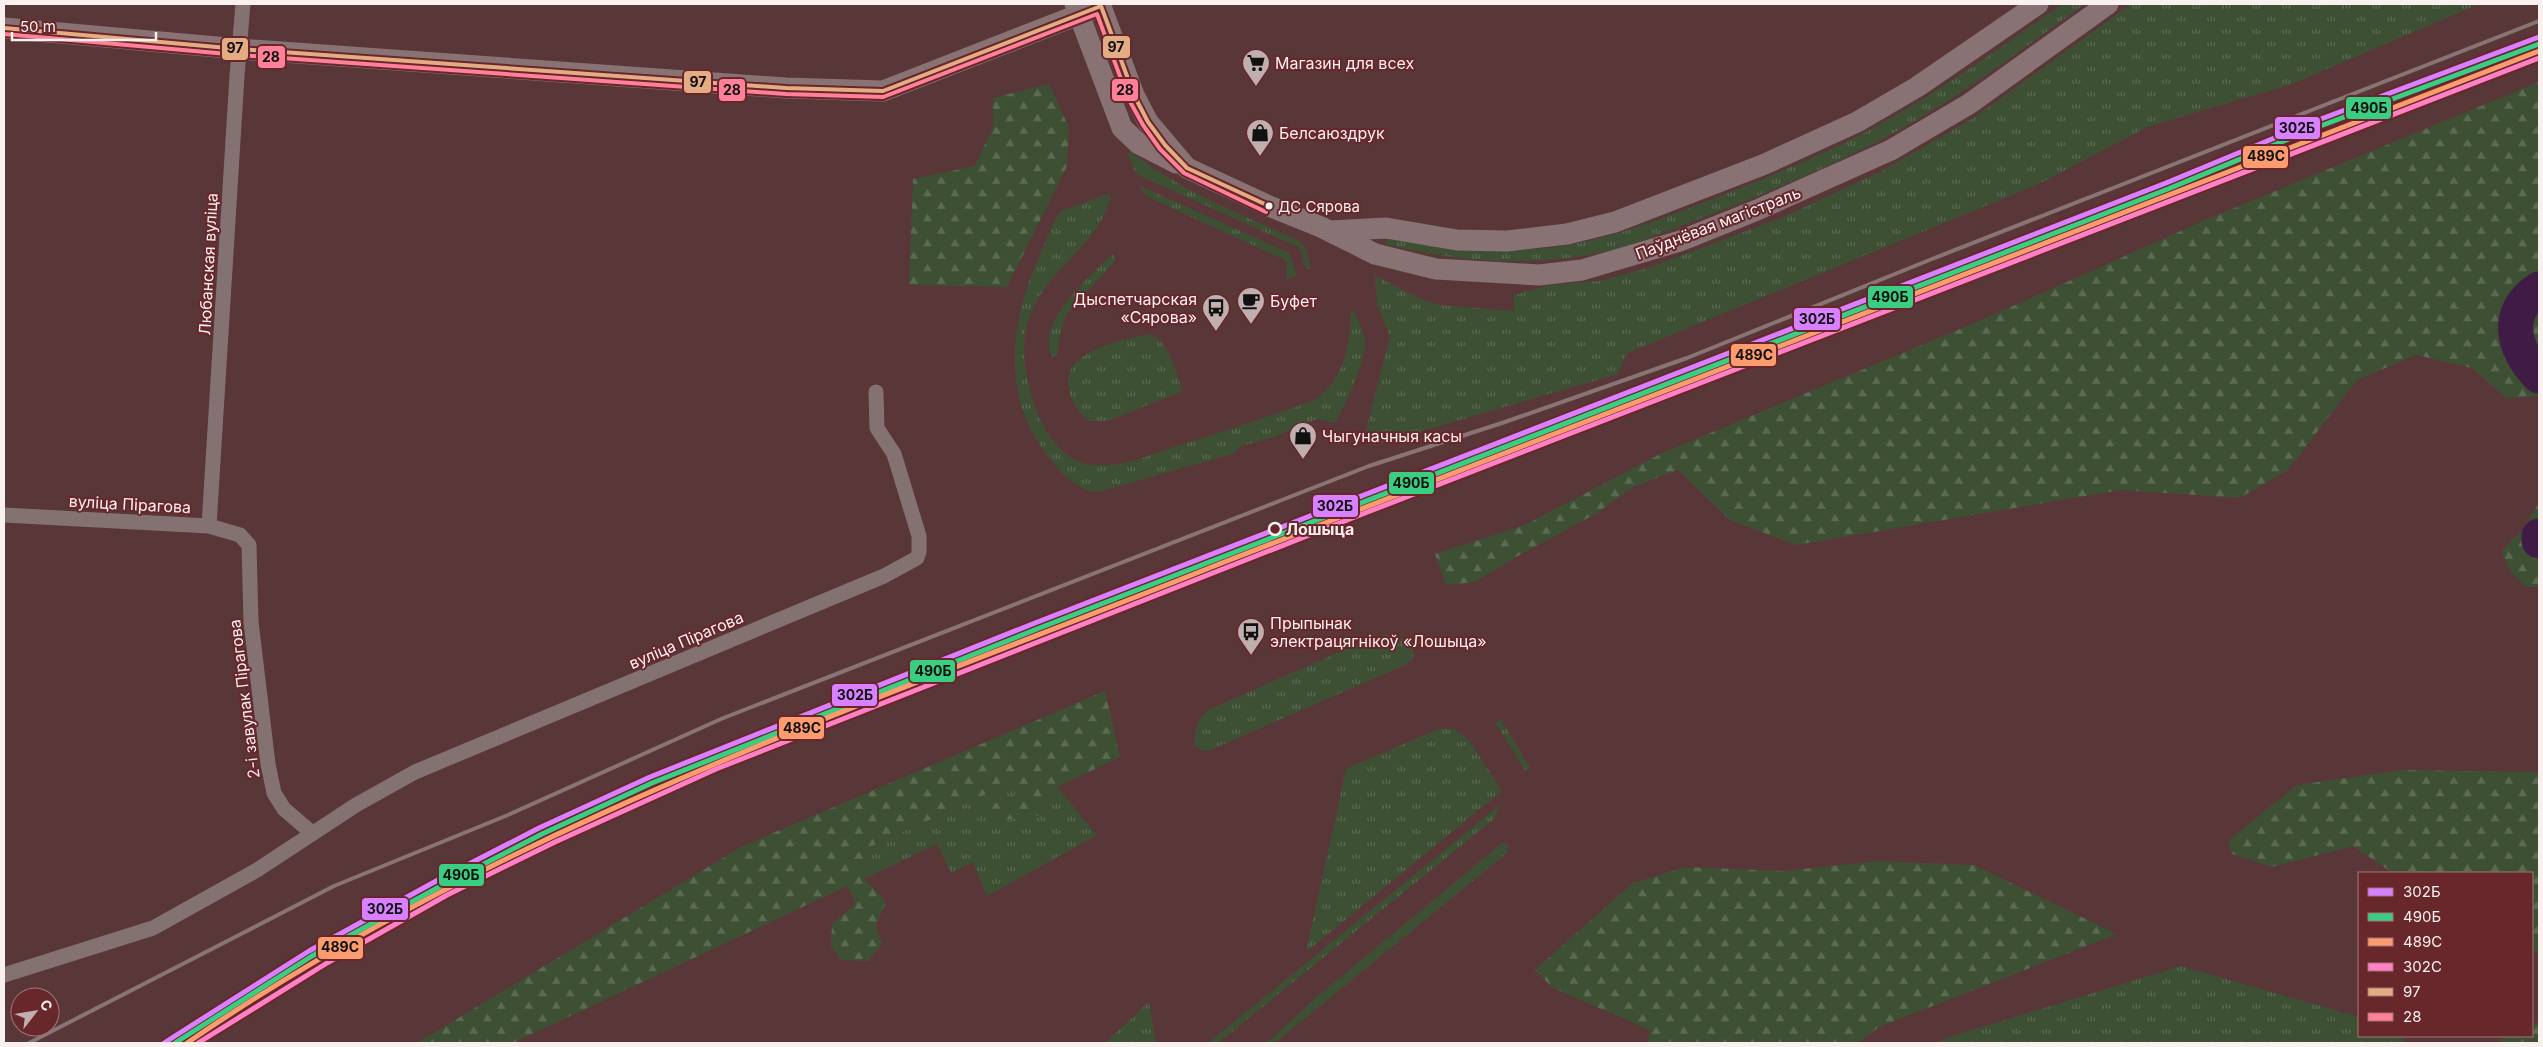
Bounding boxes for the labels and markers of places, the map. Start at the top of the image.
supermarket icon: Магазин для всех [1241,48,1271,87]
place label: Магазин для всех [1275,53,1414,73]
shop icon: Белсаюздрук [1245,118,1275,157]
place label: Белсаюздрук [1279,123,1385,143]
place label: ДС Сярова [1278,197,1360,216]
marker: ДС Сярова [1264,201,1274,211]
cafe icon: Буфет [1236,286,1266,325]
place label: Дыспетчарская «Сярова» [1073,289,1197,327]
place label: Буфет [1270,291,1317,311]
bus stop icon: Дыспетчарская «Сярова» [1201,293,1231,332]
shop icon: Чыгуначныя касы [1288,421,1318,460]
place label: Чыгуначныя касы [1322,426,1462,446]
place label: Лошыца [1286,519,1354,539]
marker: Лошыца [1268,522,1282,536]
place label: Прыпынак электрацягнікоў «Лошыца» [1270,613,1487,651]
bus stop icon: Прыпынак электрацягнікоў «Лошыца» [1236,617,1266,656]

